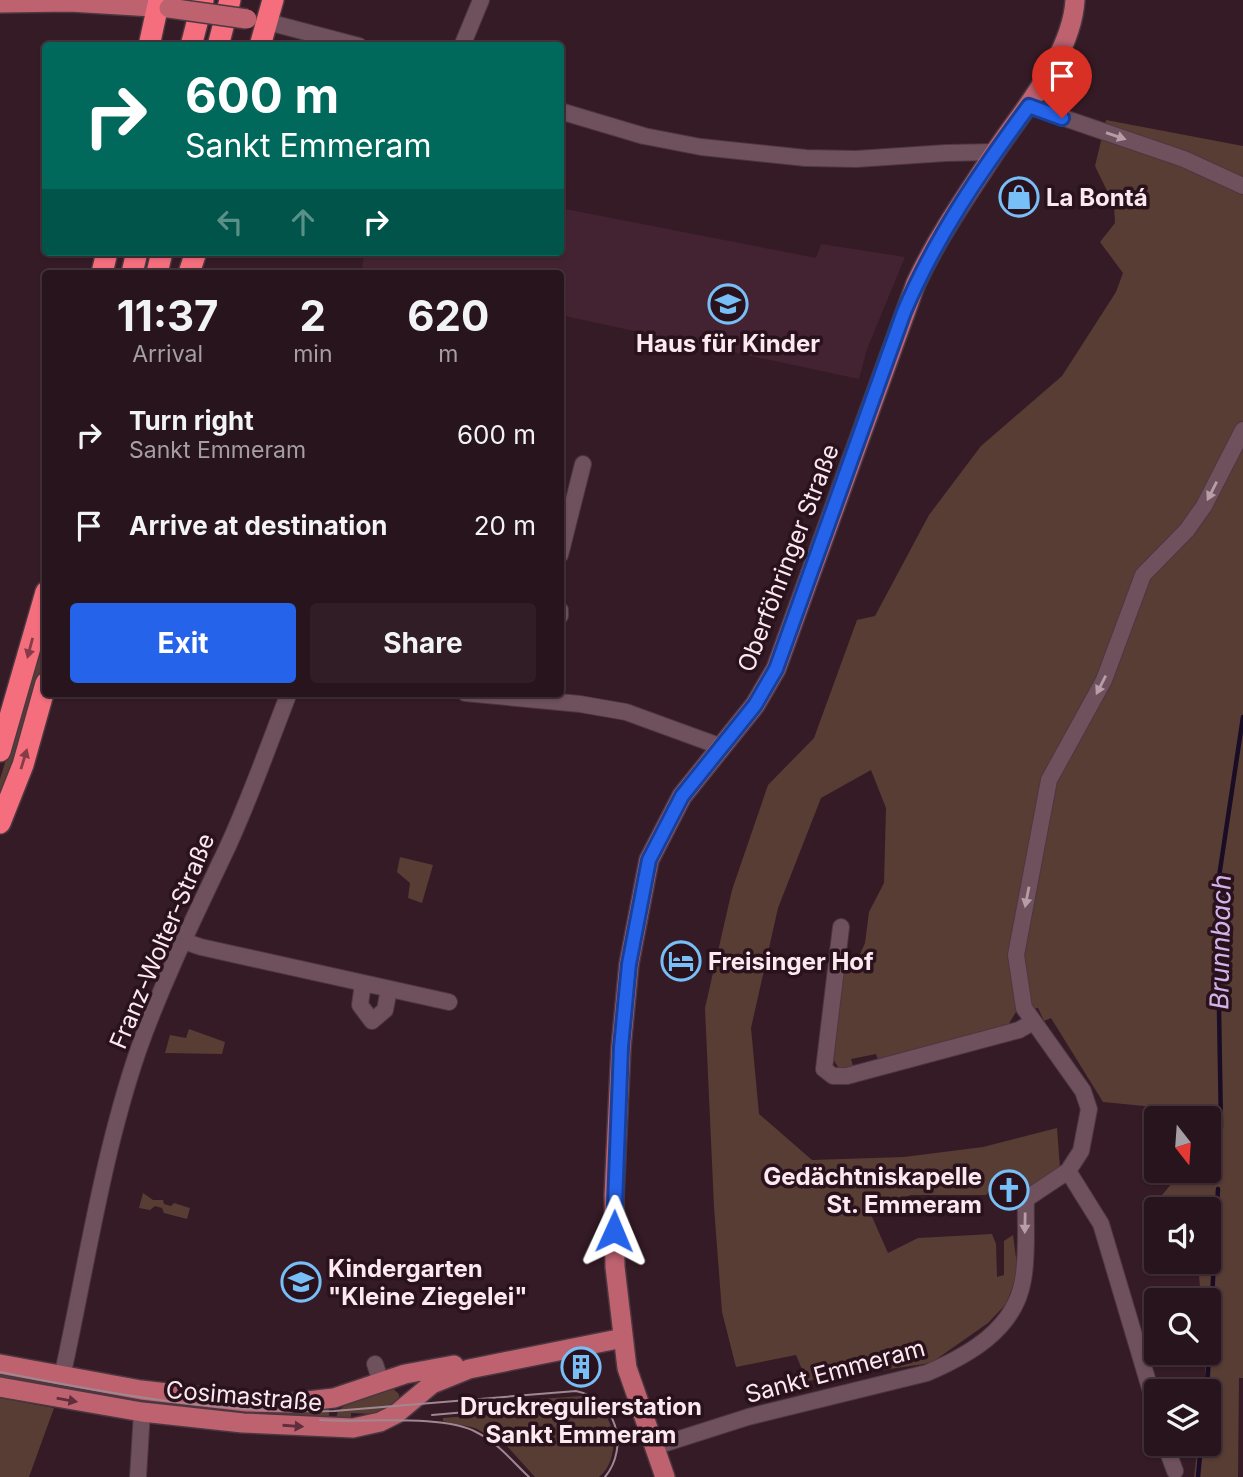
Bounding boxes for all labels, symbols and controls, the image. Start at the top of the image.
pin [1032,46,1092,118]
icon: arrive [1043,57,1081,95]
text: 600 m [185,66,339,125]
icon: right [70,70,161,161]
text: Sankt Emmeram [185,126,431,165]
one-way arrow [1106,131,1127,142]
shop icon: La Bontá [998,176,1040,218]
place label: La Bontá [1046,183,1148,212]
icon: left [211,203,249,241]
icon: ahead [284,203,322,241]
icon: right [357,203,395,241]
school or university icon: Haus für Kinder [707,283,749,325]
text: 11:37 [117,290,218,341]
text: 2 [300,290,326,341]
text: 620 [407,290,489,341]
place label: Haus für Kinder [636,329,820,358]
text: Arrival [132,340,203,368]
text: min [293,340,333,368]
text: m [438,340,458,368]
text: Turn right [129,405,254,436]
icon: right [70,416,108,454]
text: 600 m [457,419,536,450]
text: Sankt Emmeram [129,436,306,464]
street label: Oberföhringer Straße [731,440,845,676]
one-way arrow [1206,481,1217,501]
icon: arrive [70,507,108,545]
text: Arrive at destination [129,510,388,541]
text: 20 m [474,510,536,541]
button: Exit [70,603,296,683]
button: Share [310,603,536,683]
one-way arrow [24,637,35,659]
one-way arrow [1095,675,1106,695]
one-way arrow [19,748,30,769]
street label: Franz-Wolter-Straße [103,829,221,1053]
water label: Brunnbach [1203,874,1237,1010]
one-way arrow [1021,886,1032,908]
hotel icon: Freisinger Hof [660,940,702,982]
place label: Freisinger Hof [708,947,874,976]
north arrow [1144,1106,1222,1183]
map controls [1144,1106,1221,1456]
place label: Gedächtniskapelle St. Emmeram [763,1162,982,1219]
church icon: Gedächtniskapelle St. Emmeram [988,1169,1030,1211]
position arrow [577,1194,651,1268]
button: sound [1144,1197,1221,1274]
one-way arrow [1020,1212,1031,1234]
place label: Kindergarten "Kleine Ziegelei" [328,1254,527,1311]
school or university icon: Kindergarten "Kleine Ziegelei" [280,1261,322,1303]
button: search [1144,1288,1221,1365]
street label: Sankt Emmeram [742,1333,928,1409]
building icon: Druckregulierstation Sankt Emmeram [560,1346,602,1388]
street label: Cosimastraße [165,1375,323,1417]
button: layers [1144,1379,1221,1456]
place label: Druckregulierstation Sankt Emmeram [460,1392,702,1449]
one-way arrow [56,1395,78,1406]
one-way arrow [282,1421,304,1432]

